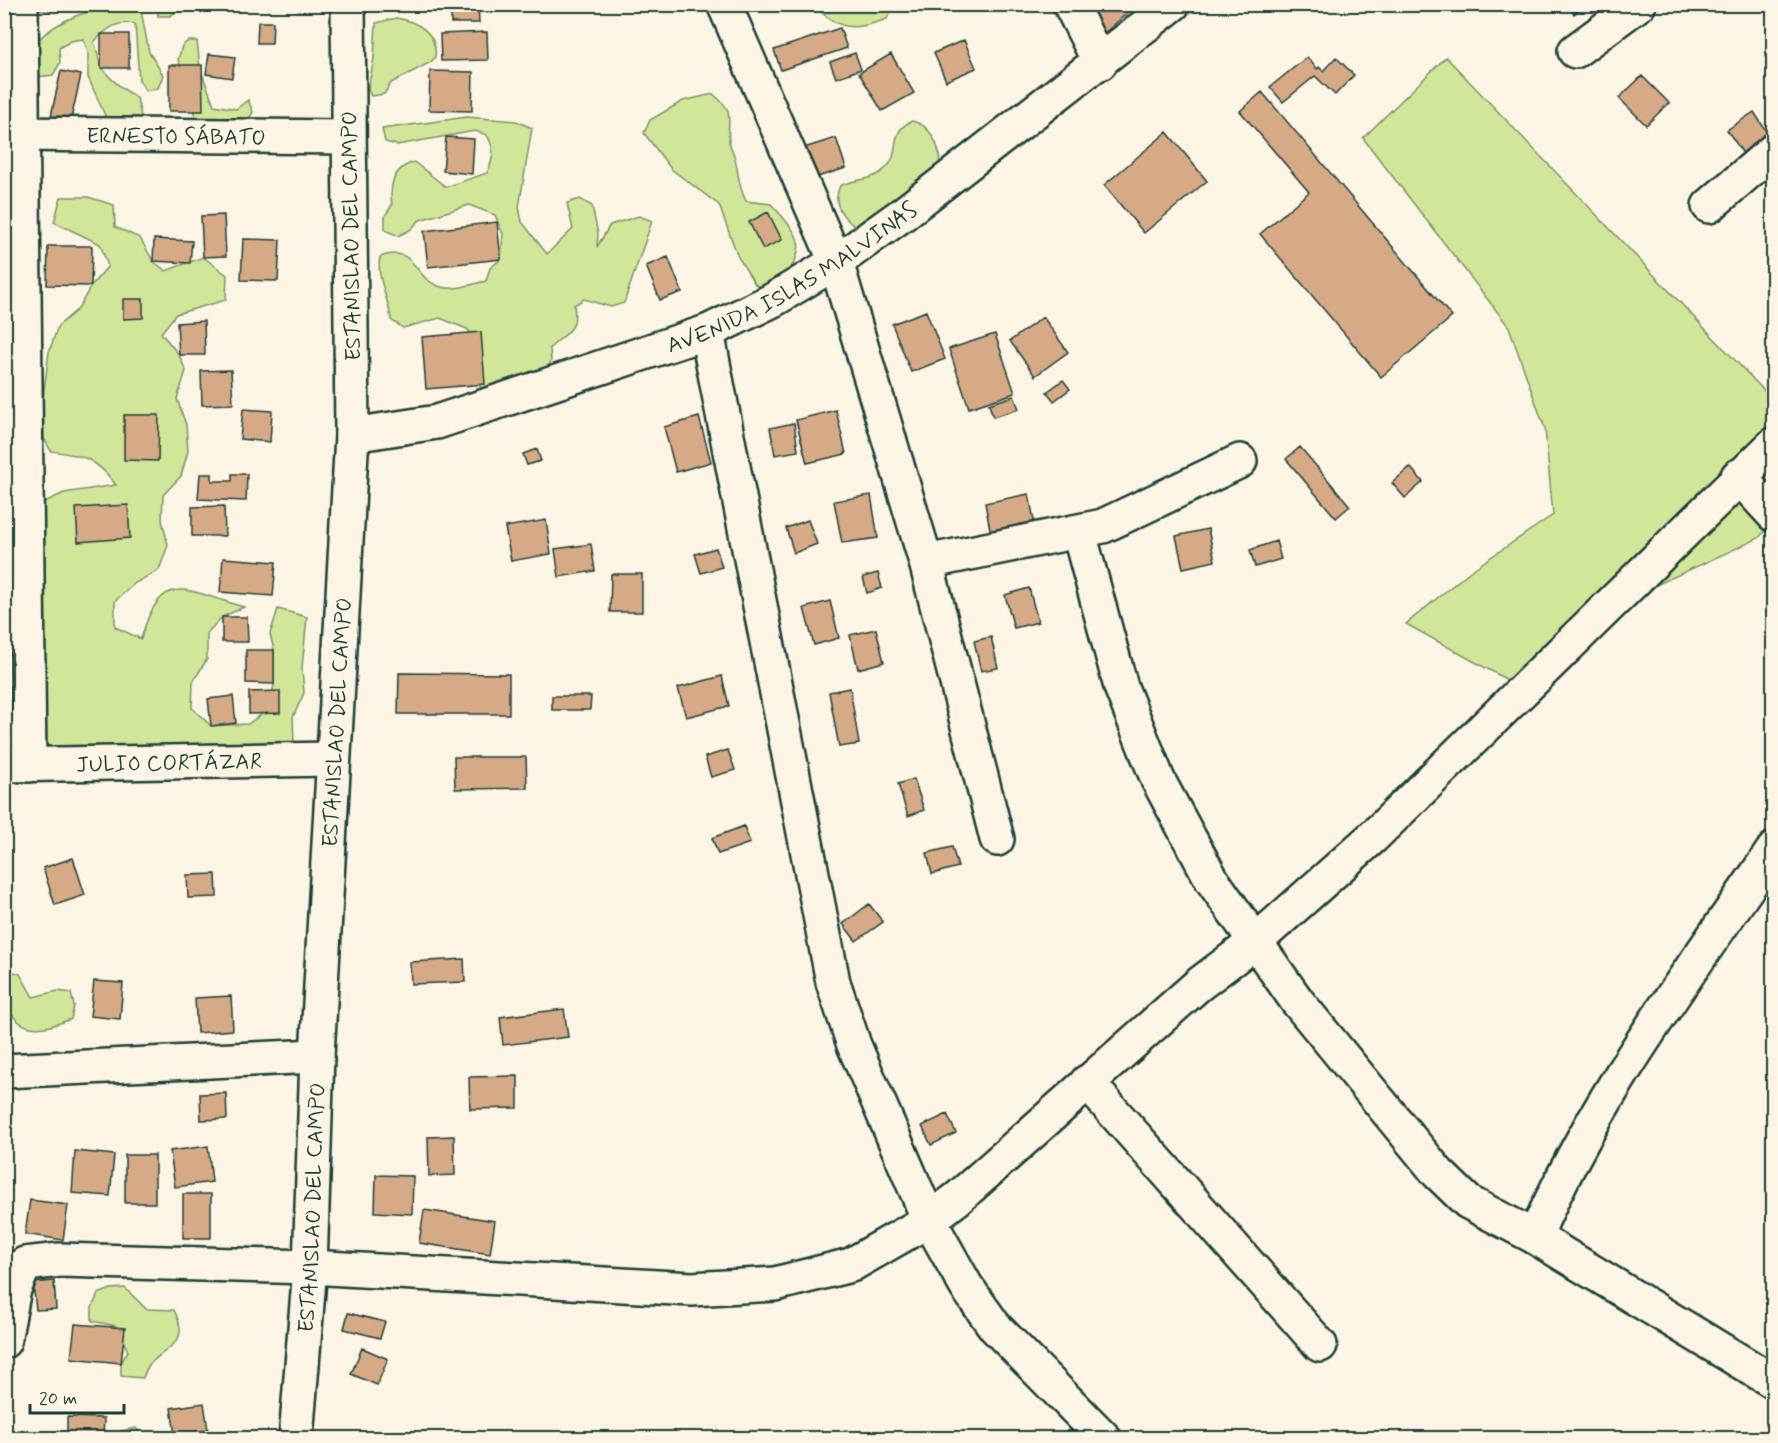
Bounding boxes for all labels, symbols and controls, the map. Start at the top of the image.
street label: ESTANISLAO DEL CAMPO [336,111,368,361]
street label: ERNESTO SÁBATO [86,123,266,152]
street label: AVENIDA ISLAS MALVINAS [664,196,923,360]
street label: ESTANISLAO DEL CAMPO [317,597,359,848]
street label: JULIO CORTÁZAR [76,748,262,780]
street label: ESTANISLAO DEL CAMPO [293,1082,332,1334]
scale bar [30,1377,124,1415]
text: 20 m [39,1387,77,1411]

